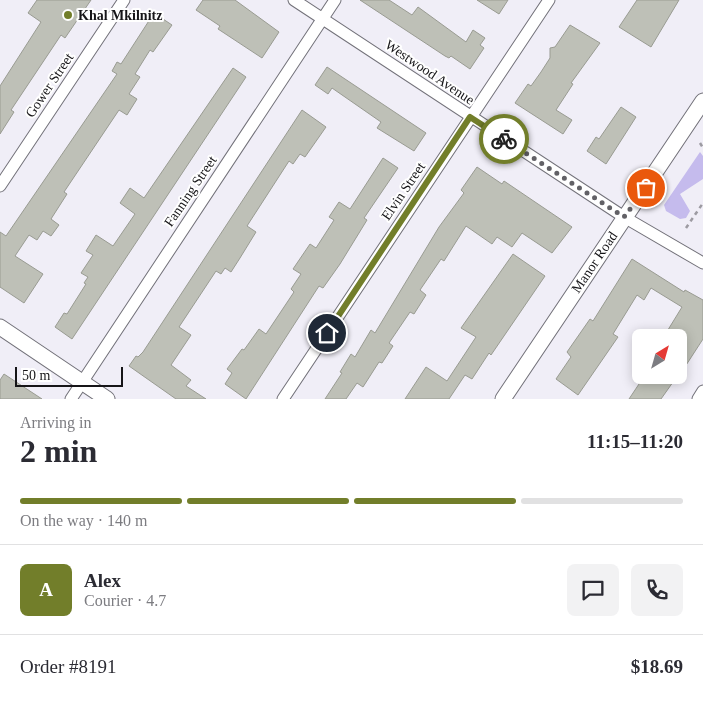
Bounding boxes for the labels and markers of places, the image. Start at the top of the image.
place label: Khal Mkilnitz [78,8,162,23]
marker: Khal Mkilnitz [62,9,74,21]
pin [625,167,667,209]
pin [306,312,348,354]

